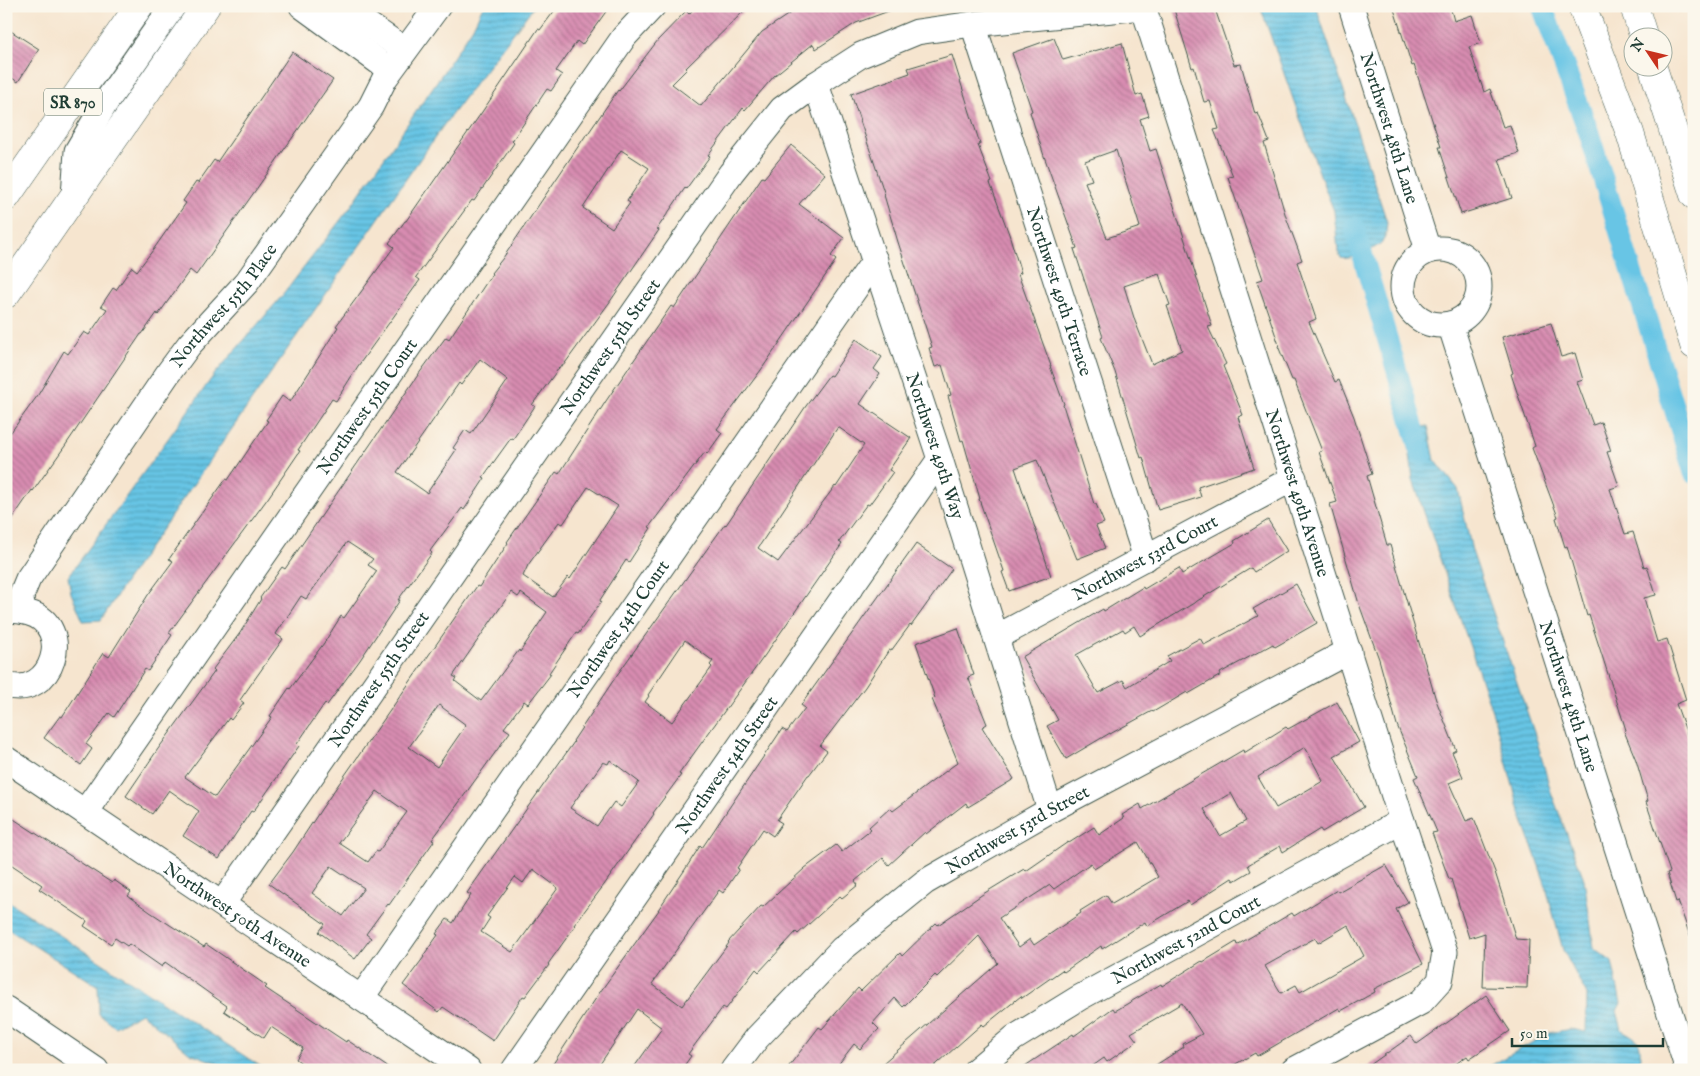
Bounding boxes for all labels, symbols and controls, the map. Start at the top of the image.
north arrow [1622,28,1672,78]
text: N [1627,35,1649,56]
street label: Northwest 48th Lane [1353,50,1423,207]
road number: SR 870 [44,88,102,115]
street label: Northwest 49th Terrace [1020,204,1096,379]
street label: Northwest 55th Place [166,240,283,373]
street label: Northwest 55th Street [556,275,667,420]
street label: Northwest 55th Court [313,335,424,480]
street label: Northwest 49th Way [899,370,968,522]
street label: Northwest 49th Avenue [1259,407,1334,580]
street label: Northwest 53rd Court [1069,511,1222,607]
street label: Northwest 54th Court [563,556,675,703]
street label: Northwest 55th Street [324,607,435,753]
street label: Northwest 48th Lane [1533,619,1602,775]
street label: Northwest 54th Street [672,692,784,839]
street label: Northwest 53rd Street [942,781,1094,881]
street label: Northwest 50th Avenue [158,858,315,974]
street label: Northwest 52nd Court [1108,891,1265,991]
scale bar [1512,1016,1664,1048]
text: 50 m [1520,1024,1548,1043]

